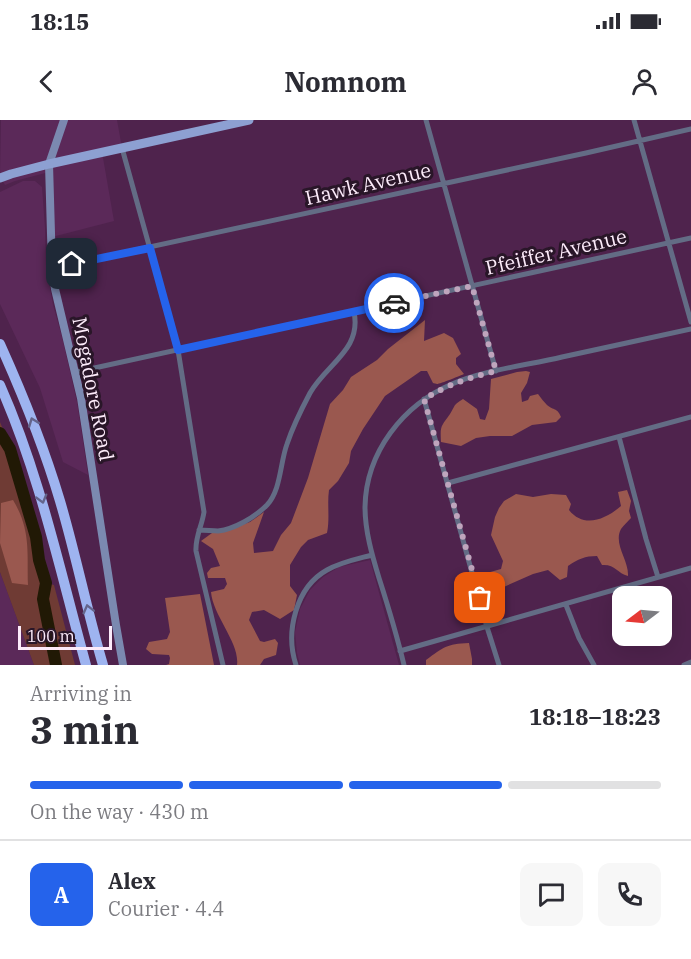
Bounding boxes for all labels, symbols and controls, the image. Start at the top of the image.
text: 18:15 [30,7,89,36]
text: Nomnom [284,64,407,99]
icon: back [30,65,63,98]
icon: person [628,65,661,98]
street label: Hawk Avenue [302,156,434,211]
street label: Pfeiffer Avenue [483,222,629,281]
pin [46,238,97,289]
icon: home [55,247,88,280]
courier [364,273,424,333]
icon: car [378,287,411,320]
street label: Mogadore Road [66,315,121,463]
one-way arrow [28,417,40,428]
one-way arrow [35,493,47,504]
pin [454,572,505,623]
icon: bag [463,581,496,614]
north arrow [612,586,672,646]
map controls [612,586,672,646]
one-way arrow [82,604,95,614]
scale bar [18,623,112,650]
text: 100 m [27,626,75,646]
text: Arriving in [30,680,132,707]
text: 18:18–18:23 [529,702,661,731]
text: 3 min [30,704,139,755]
text: On the way · 430 m [30,798,209,825]
button: chat [520,863,583,926]
button: phone [598,863,661,926]
text: Alex [108,866,156,895]
text: A [54,880,69,909]
text: Courier · 4.4 [108,895,224,922]

